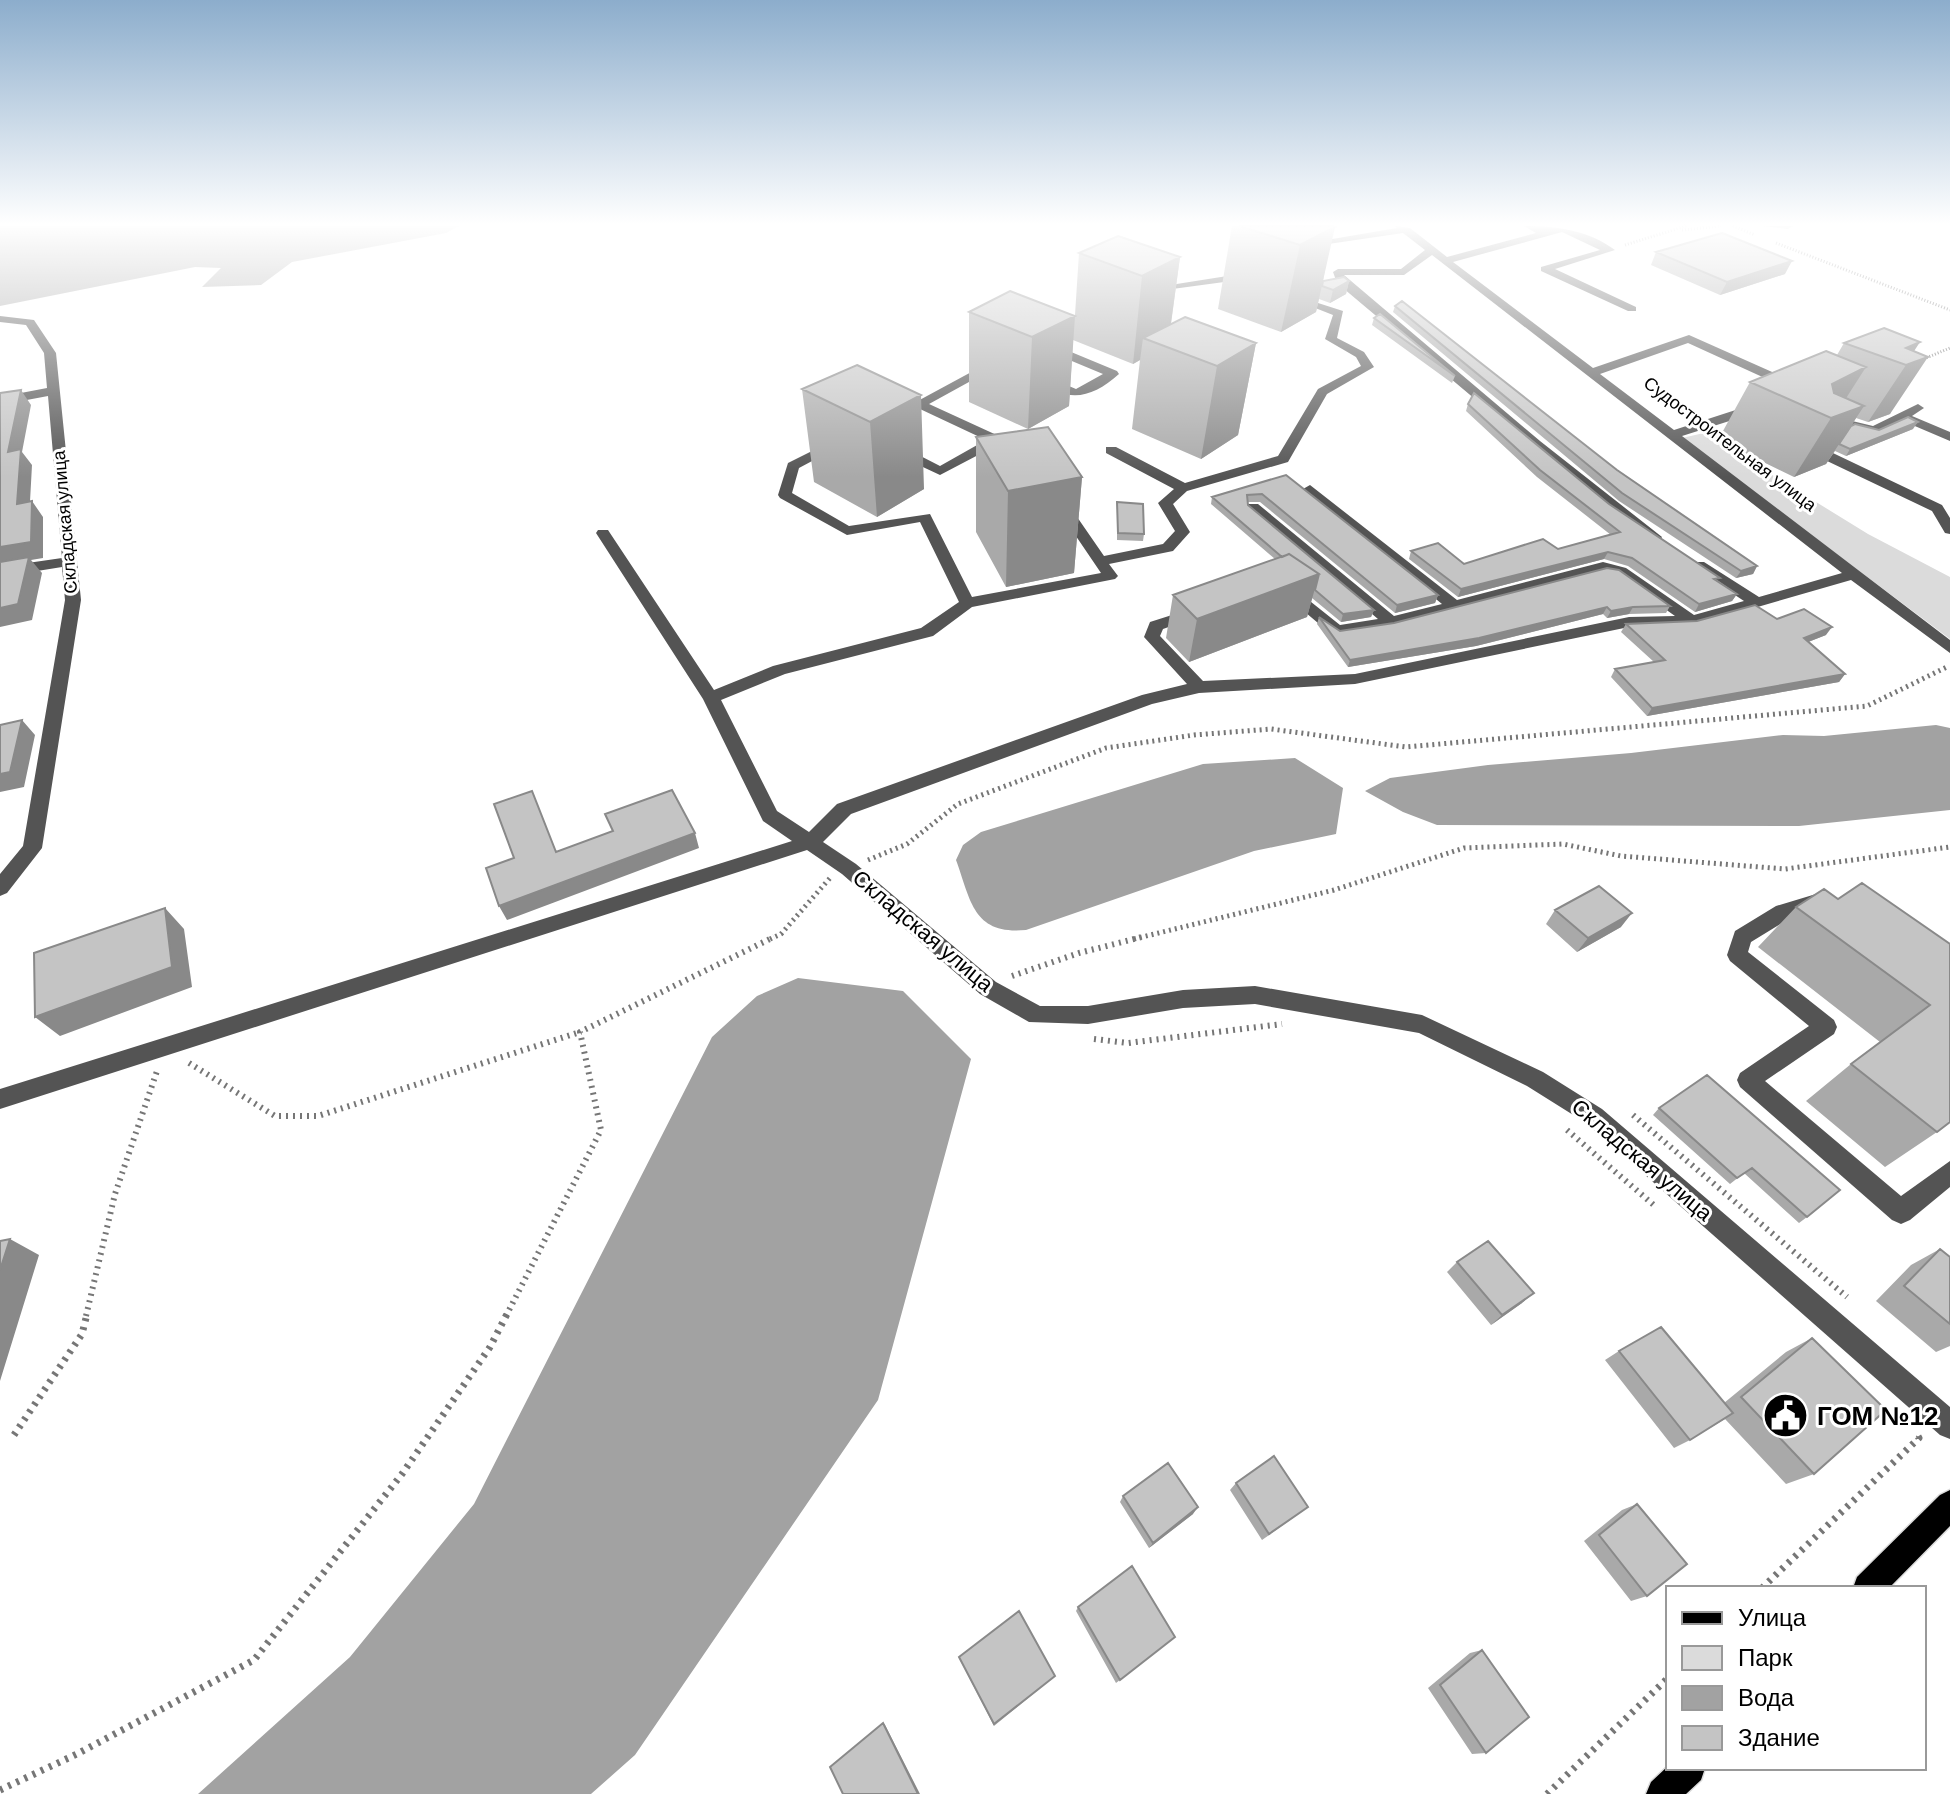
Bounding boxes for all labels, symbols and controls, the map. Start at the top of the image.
street label: Судостроительная улица [1640,373,1821,516]
street label: Складская улица [49,449,81,594]
street label: Складская улица [848,865,999,997]
street label: Складская улица [1567,1094,1718,1226]
public building icon: ГОМ №12 [1762,1392,1810,1440]
place label: ГОМ №12 [1817,1401,1938,1431]
legend [1666,1586,1926,1770]
text: Улица [1738,1604,1807,1631]
text: Парк [1738,1644,1793,1671]
text: Вода [1738,1684,1795,1711]
text: Здание [1738,1724,1820,1751]

